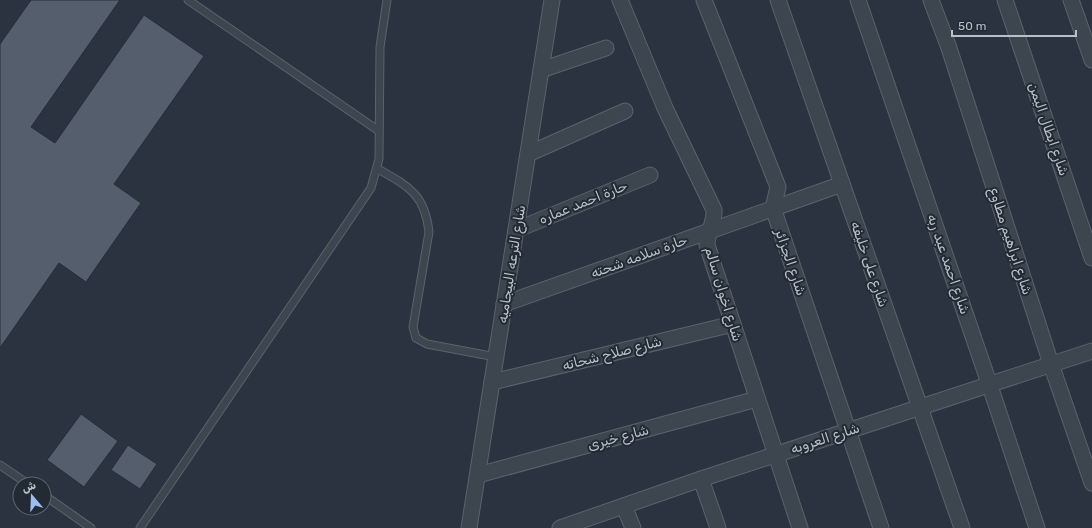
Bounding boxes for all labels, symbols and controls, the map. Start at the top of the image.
scale bar [952,12,1076,38]
text: 50 m [958,19,986,33]
street label: شارع ابطال اليمن [1023,80,1072,179]
street label: حارة احمد عماره [536,177,630,228]
street label: شارع ابراهيم مطاوع [983,185,1036,298]
street label: شارع الترعه البيجاميه [494,204,531,325]
street label: شارع احمد عبد ربه [922,212,974,317]
street label: شارع على خليفه [845,219,892,310]
street label: شارع الجزائر [769,226,810,298]
street label: حارة سلامه شحته [588,231,690,282]
street label: شارع اخوان سالم [699,245,746,344]
street label: شارع صلاح شحاته [561,333,664,376]
street label: شارع العروبه [789,419,862,459]
street label: شارع خيرى [586,421,651,456]
north arrow [12,476,52,516]
text: ش [20,479,38,495]

